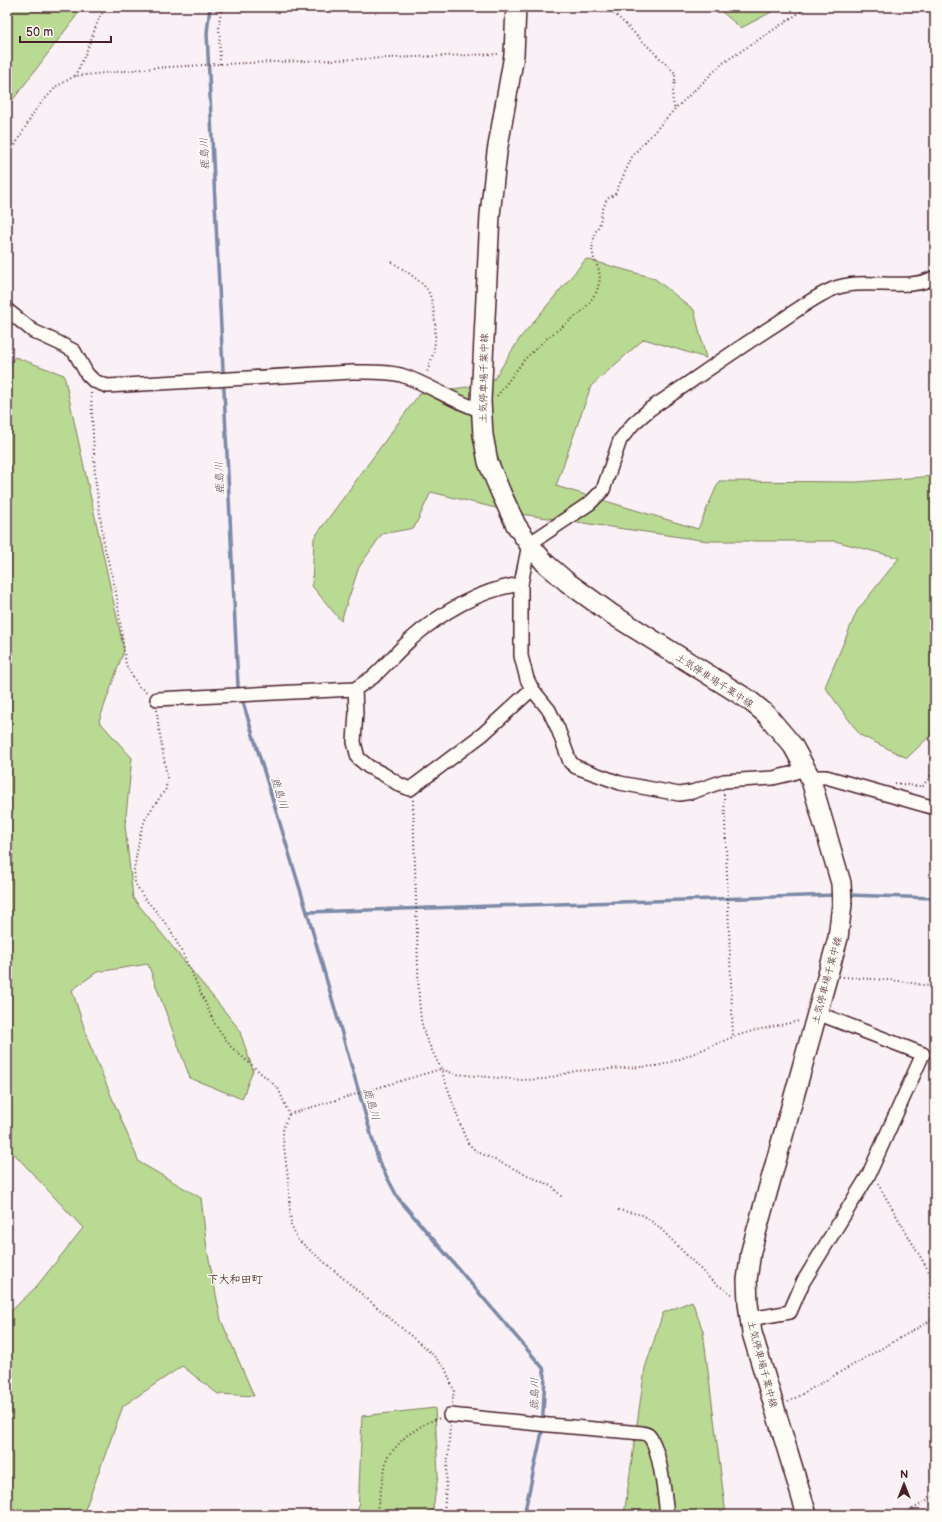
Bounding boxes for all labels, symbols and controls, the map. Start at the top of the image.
scale bar [20,18,111,44]
text: 50 m [26,25,53,40]
water label: 鹿島川 [197,137,212,171]
street label: 土気停車場千葉中線 [477,333,491,423]
water label: 鹿島川 [212,461,227,495]
street label: 土気停車場千葉中線 [673,651,755,710]
water label: 鹿島川 [268,775,291,811]
street label: 土気停車場千葉中線 [810,935,844,1025]
water label: 鹿島川 [361,1086,382,1122]
district label: 下大和田町 [208,1273,263,1286]
street label: 土気停車場千葉中線 [745,1319,779,1409]
water label: 鹿島川 [528,1377,541,1411]
north arrow [884,1464,924,1504]
text: N [900,1468,908,1481]

